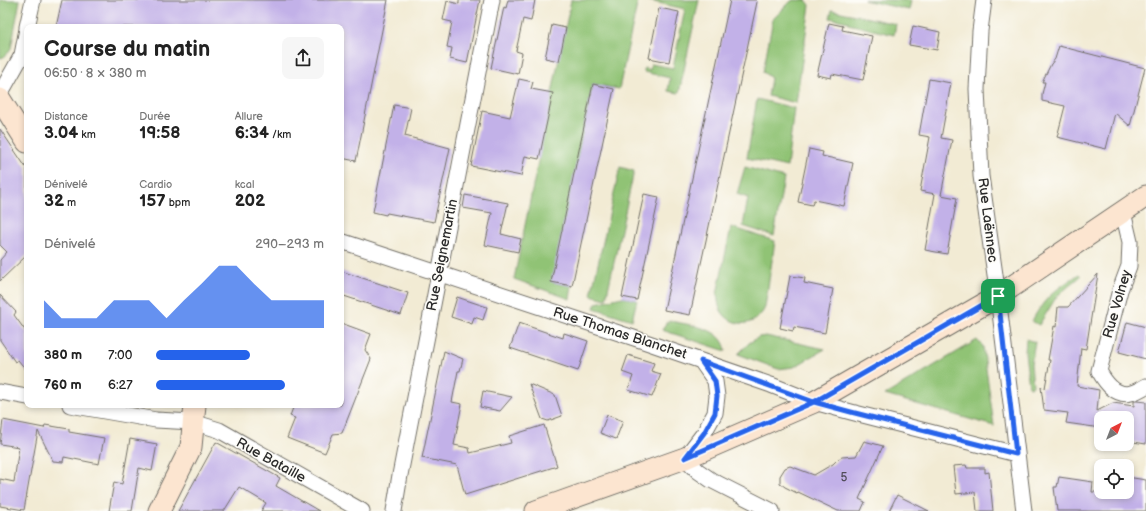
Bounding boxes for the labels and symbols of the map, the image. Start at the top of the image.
street label: Rue Laënnec [974,177,1002,263]
street label: Rue Seignemartin [423,197,461,313]
street label: Rue Volney [1099,267,1135,340]
pin [981,279,1015,313]
street label: Rue Thomas Blanchet [551,303,690,363]
north arrow [1094,411,1134,451]
street label: Rue Bataille [233,434,309,486]
house number: 5 [841,470,848,485]

